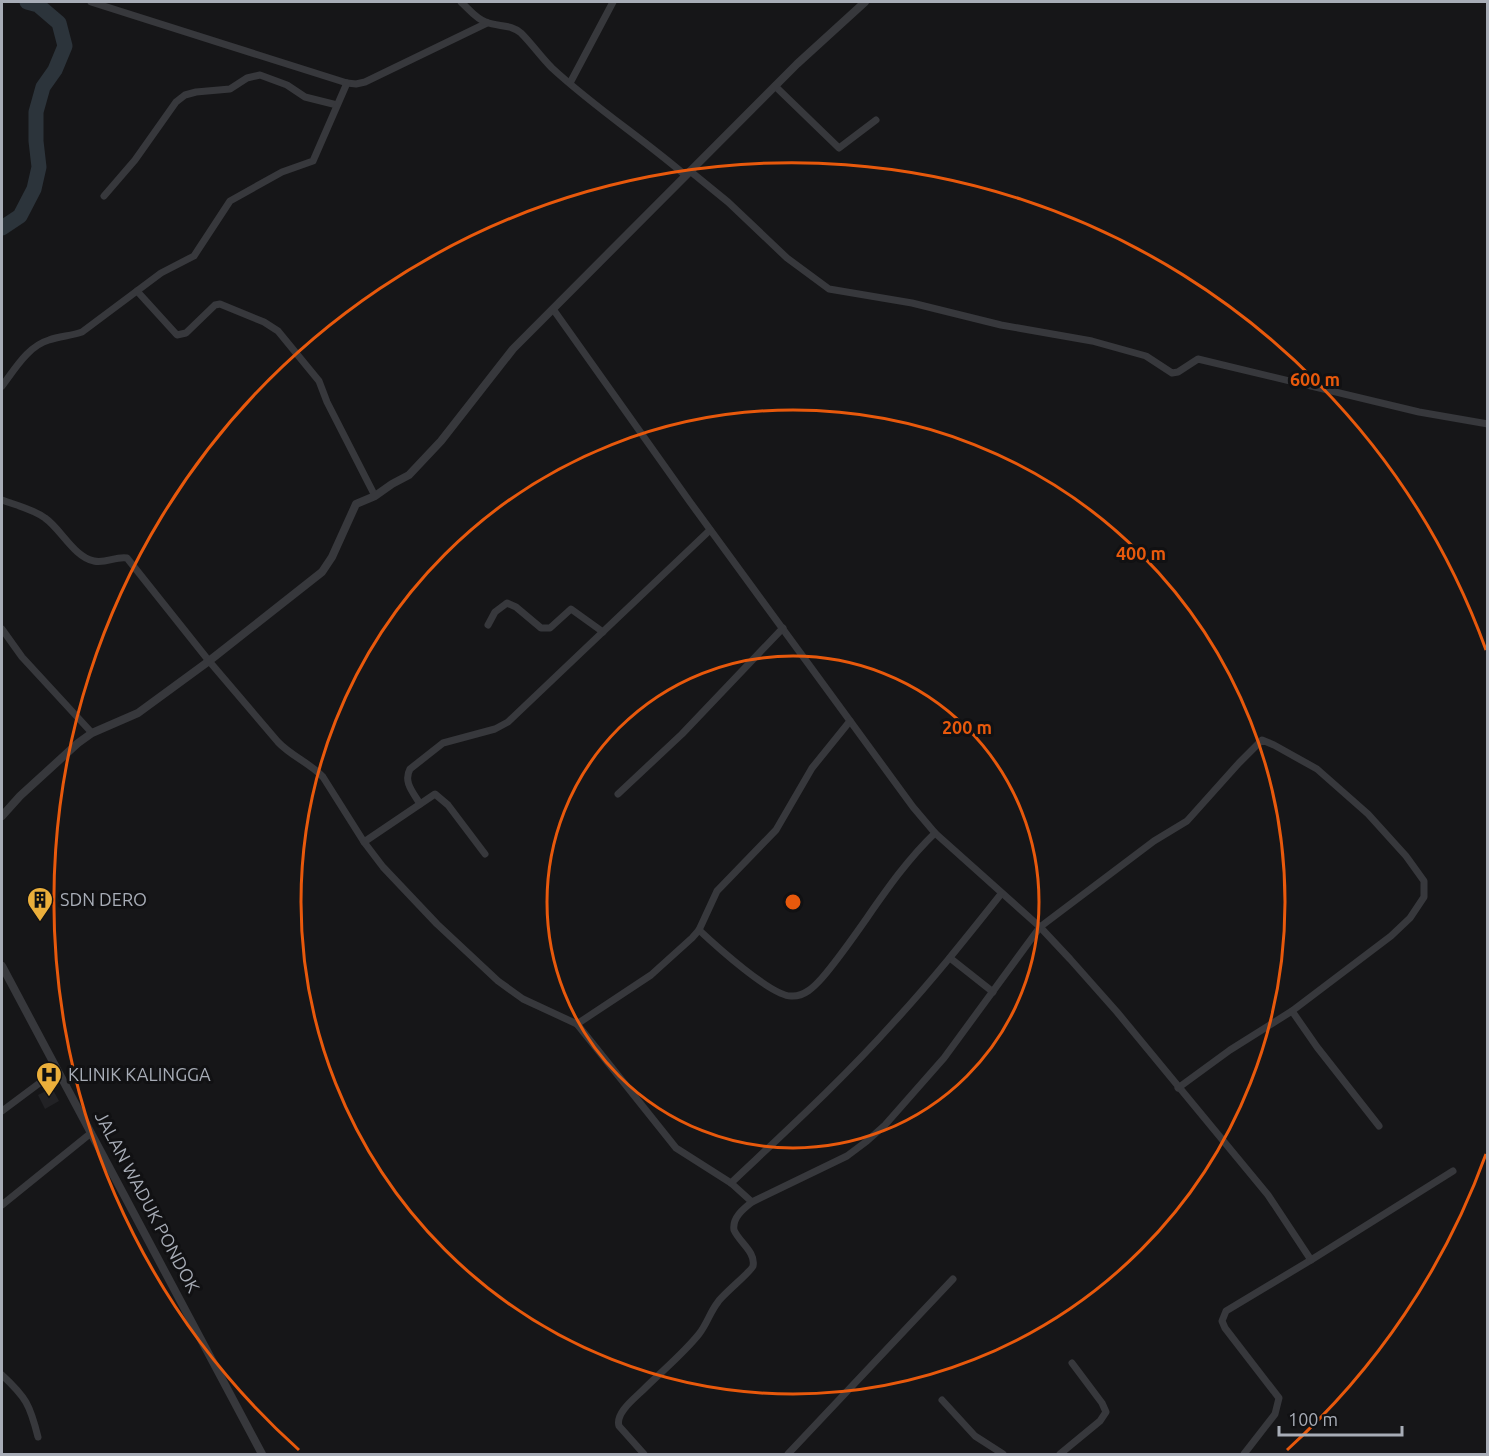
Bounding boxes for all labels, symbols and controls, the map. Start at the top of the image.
text: 600 m [1290,369,1340,389]
text: 400 m [1116,543,1166,563]
text: 200 m [942,717,992,737]
building icon: SDN DERO [25,885,55,923]
place label: SDN DERO [60,889,147,909]
centre of rings [783,892,803,912]
hospital icon: KLINIK KALINGGA [34,1060,64,1098]
place label: KLINIK KALINGGA [68,1064,211,1084]
street label: JALAN WADUK PONDOK [92,1108,204,1296]
scale bar [1279,1399,1402,1437]
text: 100 m [1288,1409,1338,1429]

